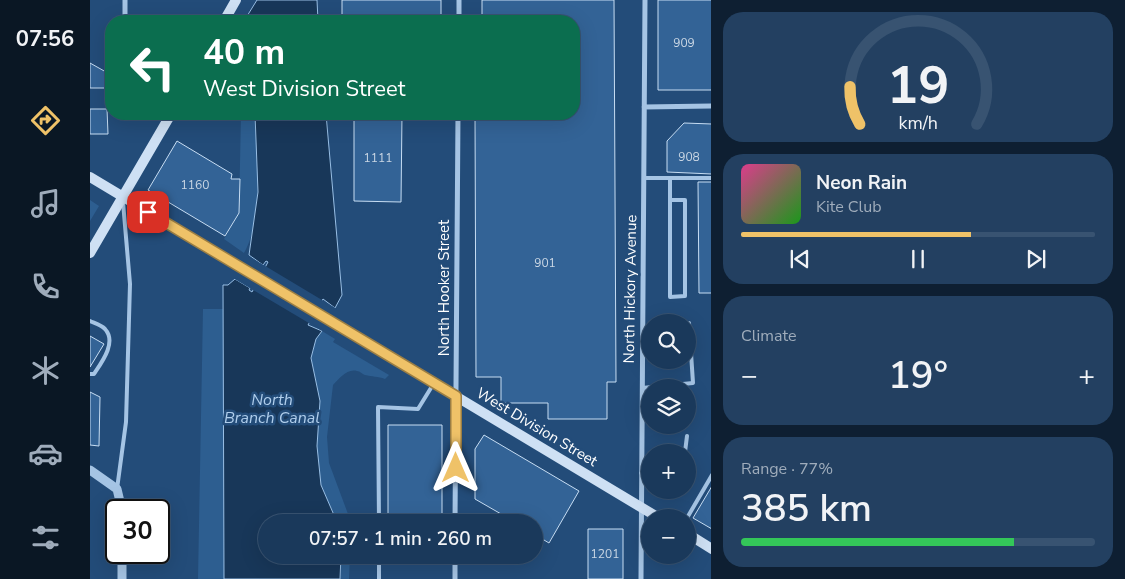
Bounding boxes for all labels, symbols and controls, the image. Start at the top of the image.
text: 07:56 [16,24,74,54]
text: 40 m [203,29,285,76]
icon: left [120,35,185,100]
house number: 909 [673,35,695,51]
text: 19 [887,50,949,121]
text: West Division Street [203,74,405,104]
icon: directions [28,103,63,138]
text: km/h [898,111,938,135]
house number: 908 [678,149,700,165]
house number: 1111 [364,150,392,166]
text: Neon Rain [816,170,907,196]
house number: 1160 [181,177,209,193]
icon: music [28,186,63,221]
pin [127,191,169,233]
text: Kite Club [816,196,882,218]
icon: arrive [134,198,162,226]
street label: North Hickory Avenue [619,214,641,364]
street label: North Hooker Street [434,219,454,356]
icon: previous [786,245,814,273]
icon: pause [904,245,932,273]
icon: next [1022,245,1050,273]
house number: 901 [534,255,556,271]
icon: phone [28,269,63,304]
map controls [641,314,696,564]
button: search [641,314,696,369]
text: Climate [741,325,796,347]
text: 19° [888,350,948,401]
icon: climate [28,353,63,388]
text: − [741,357,758,395]
text: + [1078,357,1095,395]
button: layers [641,379,696,434]
street label: West Division Street [473,383,602,471]
water label: North Branch Canal [224,389,320,429]
icon: car [28,436,63,471]
position arrow [429,441,481,493]
button: + [641,444,696,499]
text: Range · 77% [741,458,833,480]
text: 385 km [741,483,872,534]
speed limit sign: 30 [105,499,170,564]
button: − [641,509,696,564]
icon: filters [28,520,63,555]
text: 07:57 · 1 min · 260 m [309,526,492,552]
house number: 1201 [591,546,619,562]

